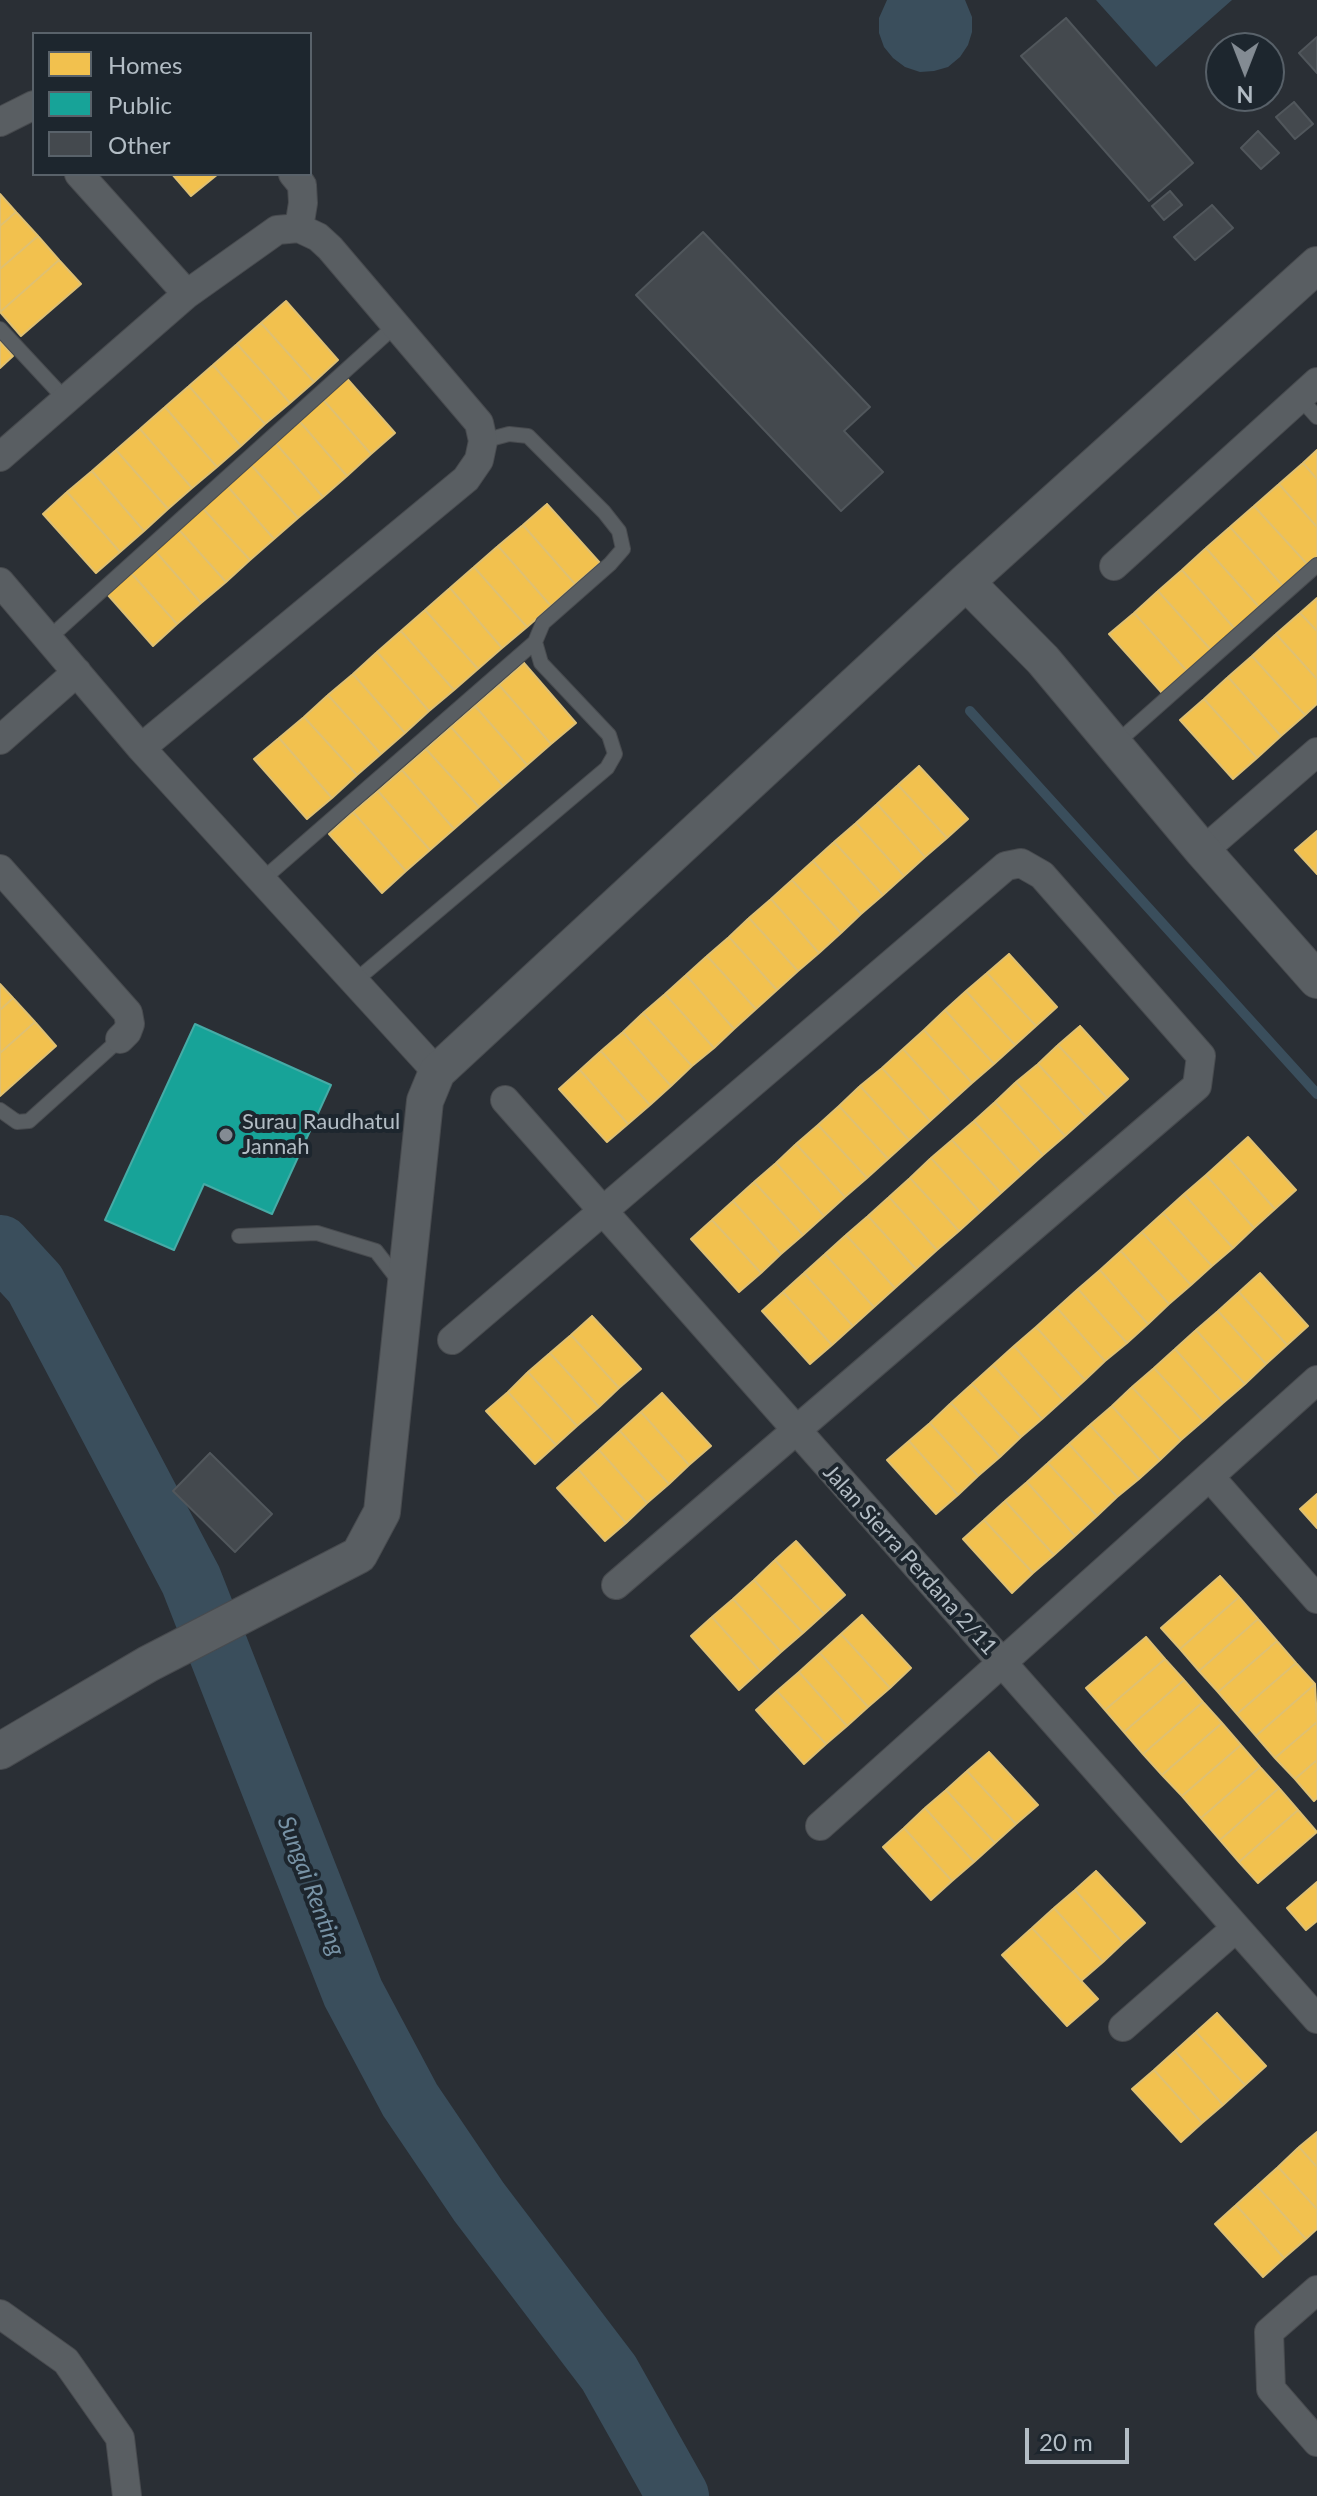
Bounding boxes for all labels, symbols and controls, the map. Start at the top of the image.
legend [32,32,312,176]
north arrow [1205,32,1285,112]
text: Homes [108,50,182,79]
text: N [1237,81,1253,108]
text: Public [108,90,172,119]
text: Other [108,130,171,159]
place label: Surau Raudhatul Jannah [242,1109,400,1160]
marker: Surau Raudhatul Jannah [217,1126,235,1144]
street label: Jalan Sierra Perdana 2/11 [818,1459,1002,1661]
water label: Sungai Renting [271,1812,351,1960]
scale bar [1029,2412,1133,2462]
text: 20 m [1039,2427,1093,2456]

